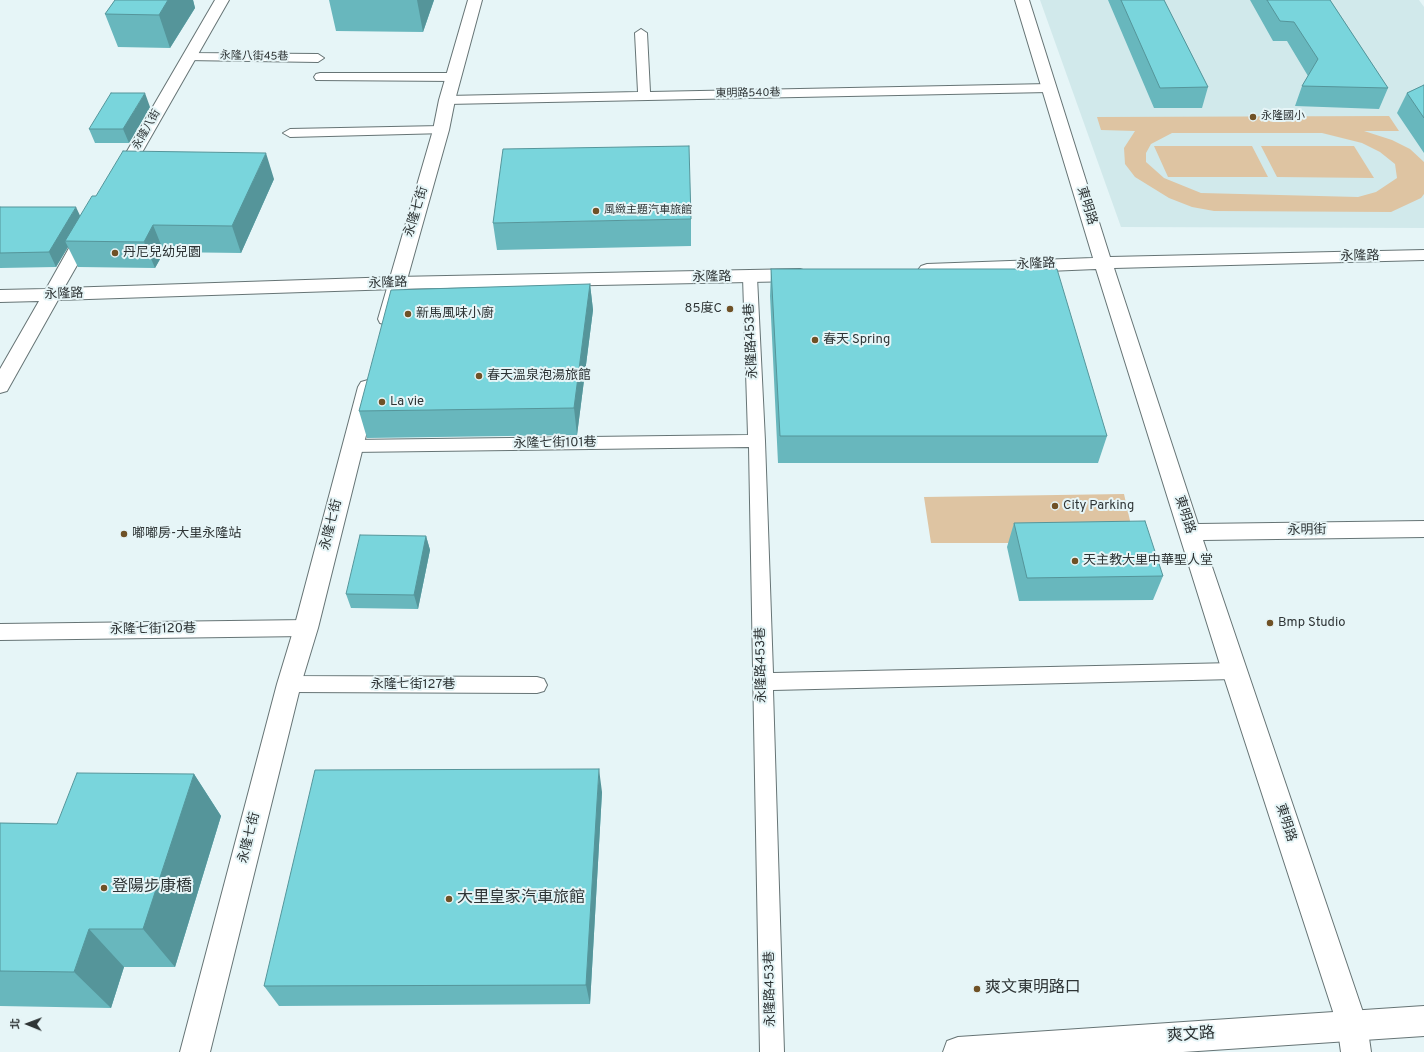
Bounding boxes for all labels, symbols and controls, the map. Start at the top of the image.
street label: 永隆八街45巷 [220,50,288,64]
street label: 東明路540巷 [715,87,781,101]
street label: 永隆八街 [130,108,164,152]
place label: 永隆國小 [1261,110,1305,124]
marker: 永隆國小 [1248,112,1258,122]
street label: 永隆七街 [402,185,432,239]
street label: 東明路 [1073,185,1099,227]
place label: 風緻主題汽車旅館 [604,204,692,218]
marker: 風緻主題汽車旅館 [591,206,601,216]
place label: 丹尼兒幼兒園 [123,245,201,261]
marker: 丹尼兒幼兒園 [110,248,120,258]
street label: 永隆路 [1340,249,1380,265]
street label: 永隆路 [1016,257,1056,273]
street label: 永隆路 [692,270,732,286]
street label: 永隆路 [368,276,408,292]
street label: 永隆路 [44,287,84,303]
place label: 85度C [685,301,722,317]
street label: 永隆路453巷 [742,303,762,379]
marker: 85度C [725,304,735,314]
place label: 新馬風味小廚 [416,306,494,322]
marker: 新馬風味小廚 [403,309,413,319]
place label: 春天 Spring [823,332,890,348]
marker: 春天 Spring [810,335,820,345]
place label: 春天溫泉泡湯旅館 [487,368,591,384]
marker: 春天溫泉泡湯旅館 [474,371,484,381]
place label: La vie [390,394,424,410]
marker: La vie [377,397,387,407]
street label: 永隆七街101巷 [513,435,597,453]
street label: 東明路 [1171,494,1197,536]
street label: 永隆七街 [318,498,346,552]
place label: City Parking [1063,498,1134,514]
marker: City Parking [1050,501,1060,511]
street label: 永明街 [1287,523,1327,539]
place label: 嘟嘟房-大里永隆站 [132,526,241,542]
marker: 嘟嘟房-大里永隆站 [119,529,129,539]
place label: 天主教大里中華聖人堂 [1083,553,1213,569]
marker: 天主教大里中華聖人堂 [1070,556,1080,566]
place label: Bmp Studio [1278,615,1345,631]
marker: Bmp Studio [1265,618,1275,628]
street label: 永隆七街120巷 [110,621,196,639]
street label: 永隆路453巷 [754,627,770,703]
street label: 永隆七街127巷 [371,677,455,693]
street label: 東明路 [1272,802,1298,844]
street label: 永隆七街 [236,811,264,865]
place label: 登陽步康橋 [112,878,192,898]
marker: 登陽步康橋 [99,883,109,893]
place label: 大里皇家汽車旅館 [457,889,585,909]
marker: 大里皇家汽車旅館 [444,894,454,904]
street label: 永隆路453巷 [763,951,779,1027]
place label: 爽文東明路口 [985,979,1081,999]
marker: 爽文東明路口 [972,984,982,994]
north arrow [8,1004,48,1044]
text: 北 [9,1018,23,1029]
street label: 爽文路 [1166,1025,1216,1047]

